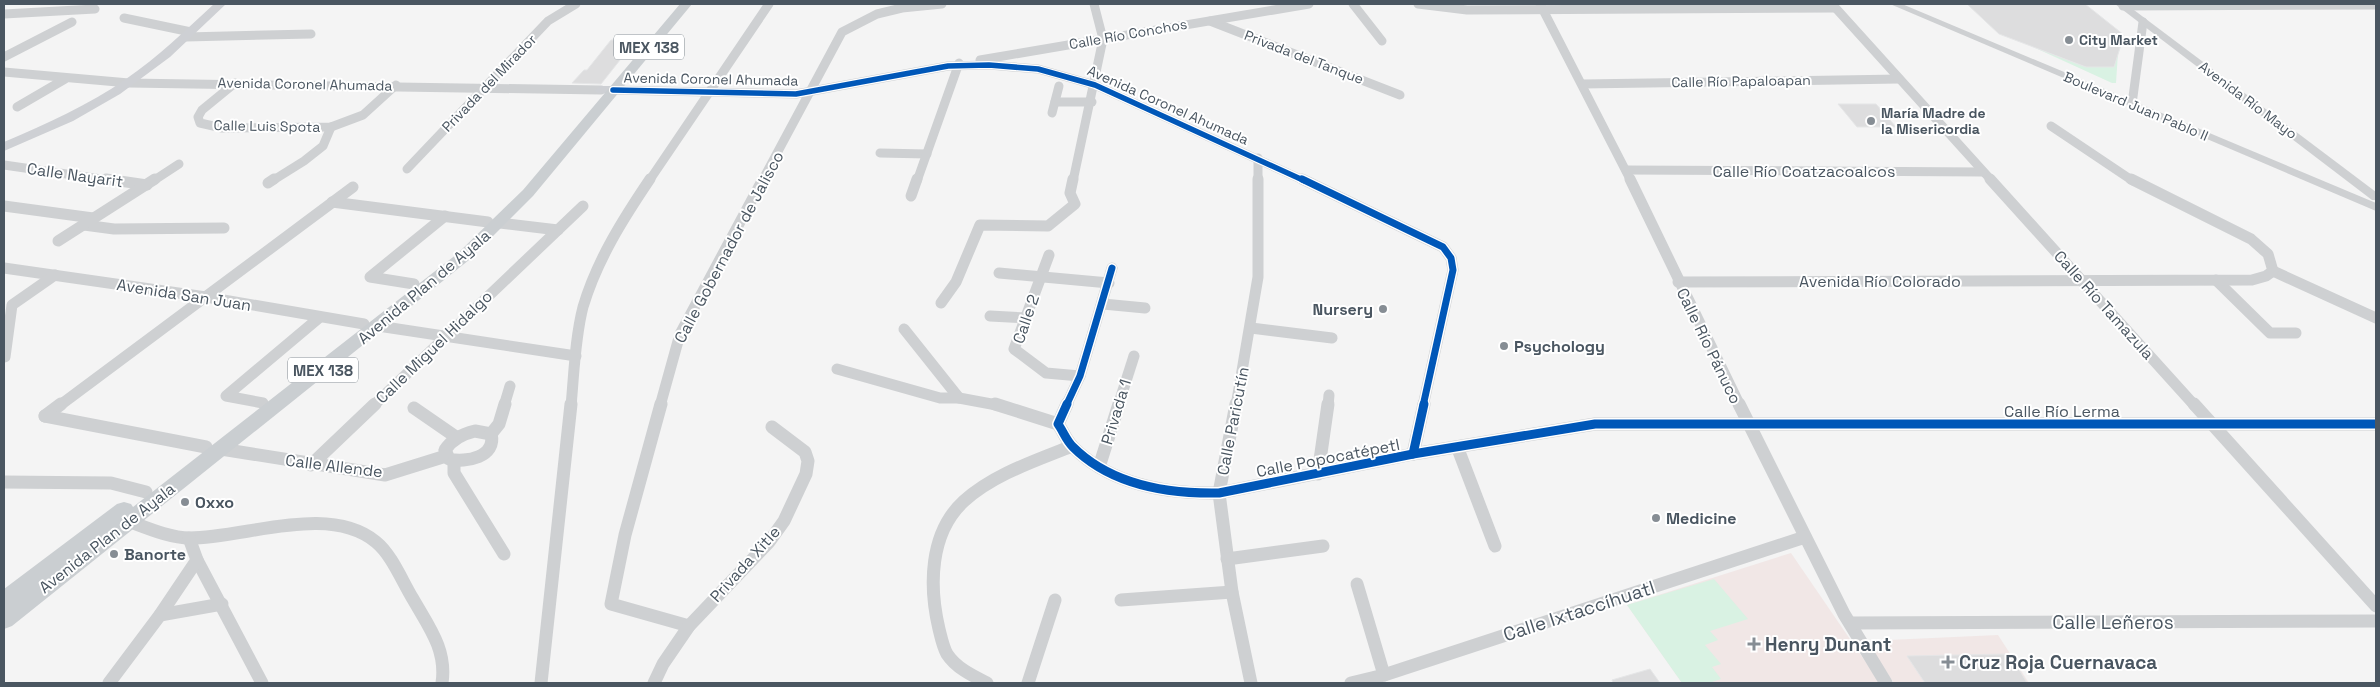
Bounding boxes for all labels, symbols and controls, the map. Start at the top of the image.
street label: Calle Río Conchos [1068,15,1188,53]
street label: Privada del Tanque [1242,26,1366,88]
street label: Privada del Mirador [438,30,540,136]
place label: City Market [2079,31,2158,49]
road number: MEX 138 [614,34,684,60]
marker: City Market [2063,34,2075,46]
street label: Avenida Río Mayo [2195,57,2301,143]
street label: Avenida Coronel Ahumada [1085,61,1251,149]
street label: Boulevard Juan Pablo II [2061,67,2211,145]
street label: Avenida Coronel Ahumada [624,68,798,90]
street label: Calle Río Papaloapan [1671,71,1811,91]
street label: Avenida Coronel Ahumada [218,73,392,95]
place label: María Madre de la Misericordia [1881,104,1986,138]
marker: María Madre de la Misericordia [1865,115,1877,127]
street label: Calle Luis Spota [213,116,321,136]
street label: Calle Gobernador de Jalisco [669,148,789,346]
street label: Calle Nayarit [26,158,124,192]
street label: Calle Río Coatzacoalcos [1713,161,1895,182]
street label: Avenida Plan de Ayala [353,225,495,349]
street label: Calle Río Tamazula [2049,246,2159,364]
street label: Avenida Río Colorado [1799,271,1961,292]
street label: Avenida San Juan [115,274,253,316]
street label: Calle Río Pánuco [1672,285,1746,407]
street label: Calle Miguel Hidalgo [371,286,497,408]
street label: Calle 2 [1008,292,1044,346]
place label: Nursery [1312,299,1373,320]
marker: Nursery [1377,303,1389,315]
place label: Psychology [1514,336,1605,357]
marker: Psychology [1498,340,1510,352]
road number: MEX 138 [288,358,358,382]
street label: Calle Paricutín [1212,365,1254,477]
street label: Privada 1 [1096,377,1136,447]
street label: Calle Río Lerma [2004,401,2120,422]
street label: Calle Popocatépetl [1254,434,1402,482]
street label: Calle Allende [284,450,384,482]
street label: Avenida Plan de Ayala [35,478,179,598]
place label: Oxxo [195,492,234,513]
marker: Oxxo [179,496,191,508]
place label: Medicine [1666,508,1737,529]
marker: Medicine [1650,512,1662,524]
street label: Privada Xitle [705,522,785,606]
place label: Banorte [124,544,186,565]
marker: Banorte [108,548,120,560]
street label: Calle Ixtaccíhuatl [1500,575,1658,647]
street label: Calle Leñeros [2052,610,2174,635]
place label: Henry Dunant [1765,632,1891,657]
marker: Henry Dunant [1747,637,1761,651]
place label: Cruz Roja Cuernavaca [1959,650,2157,675]
marker: Cruz Roja Cuernavaca [1941,655,1955,669]

